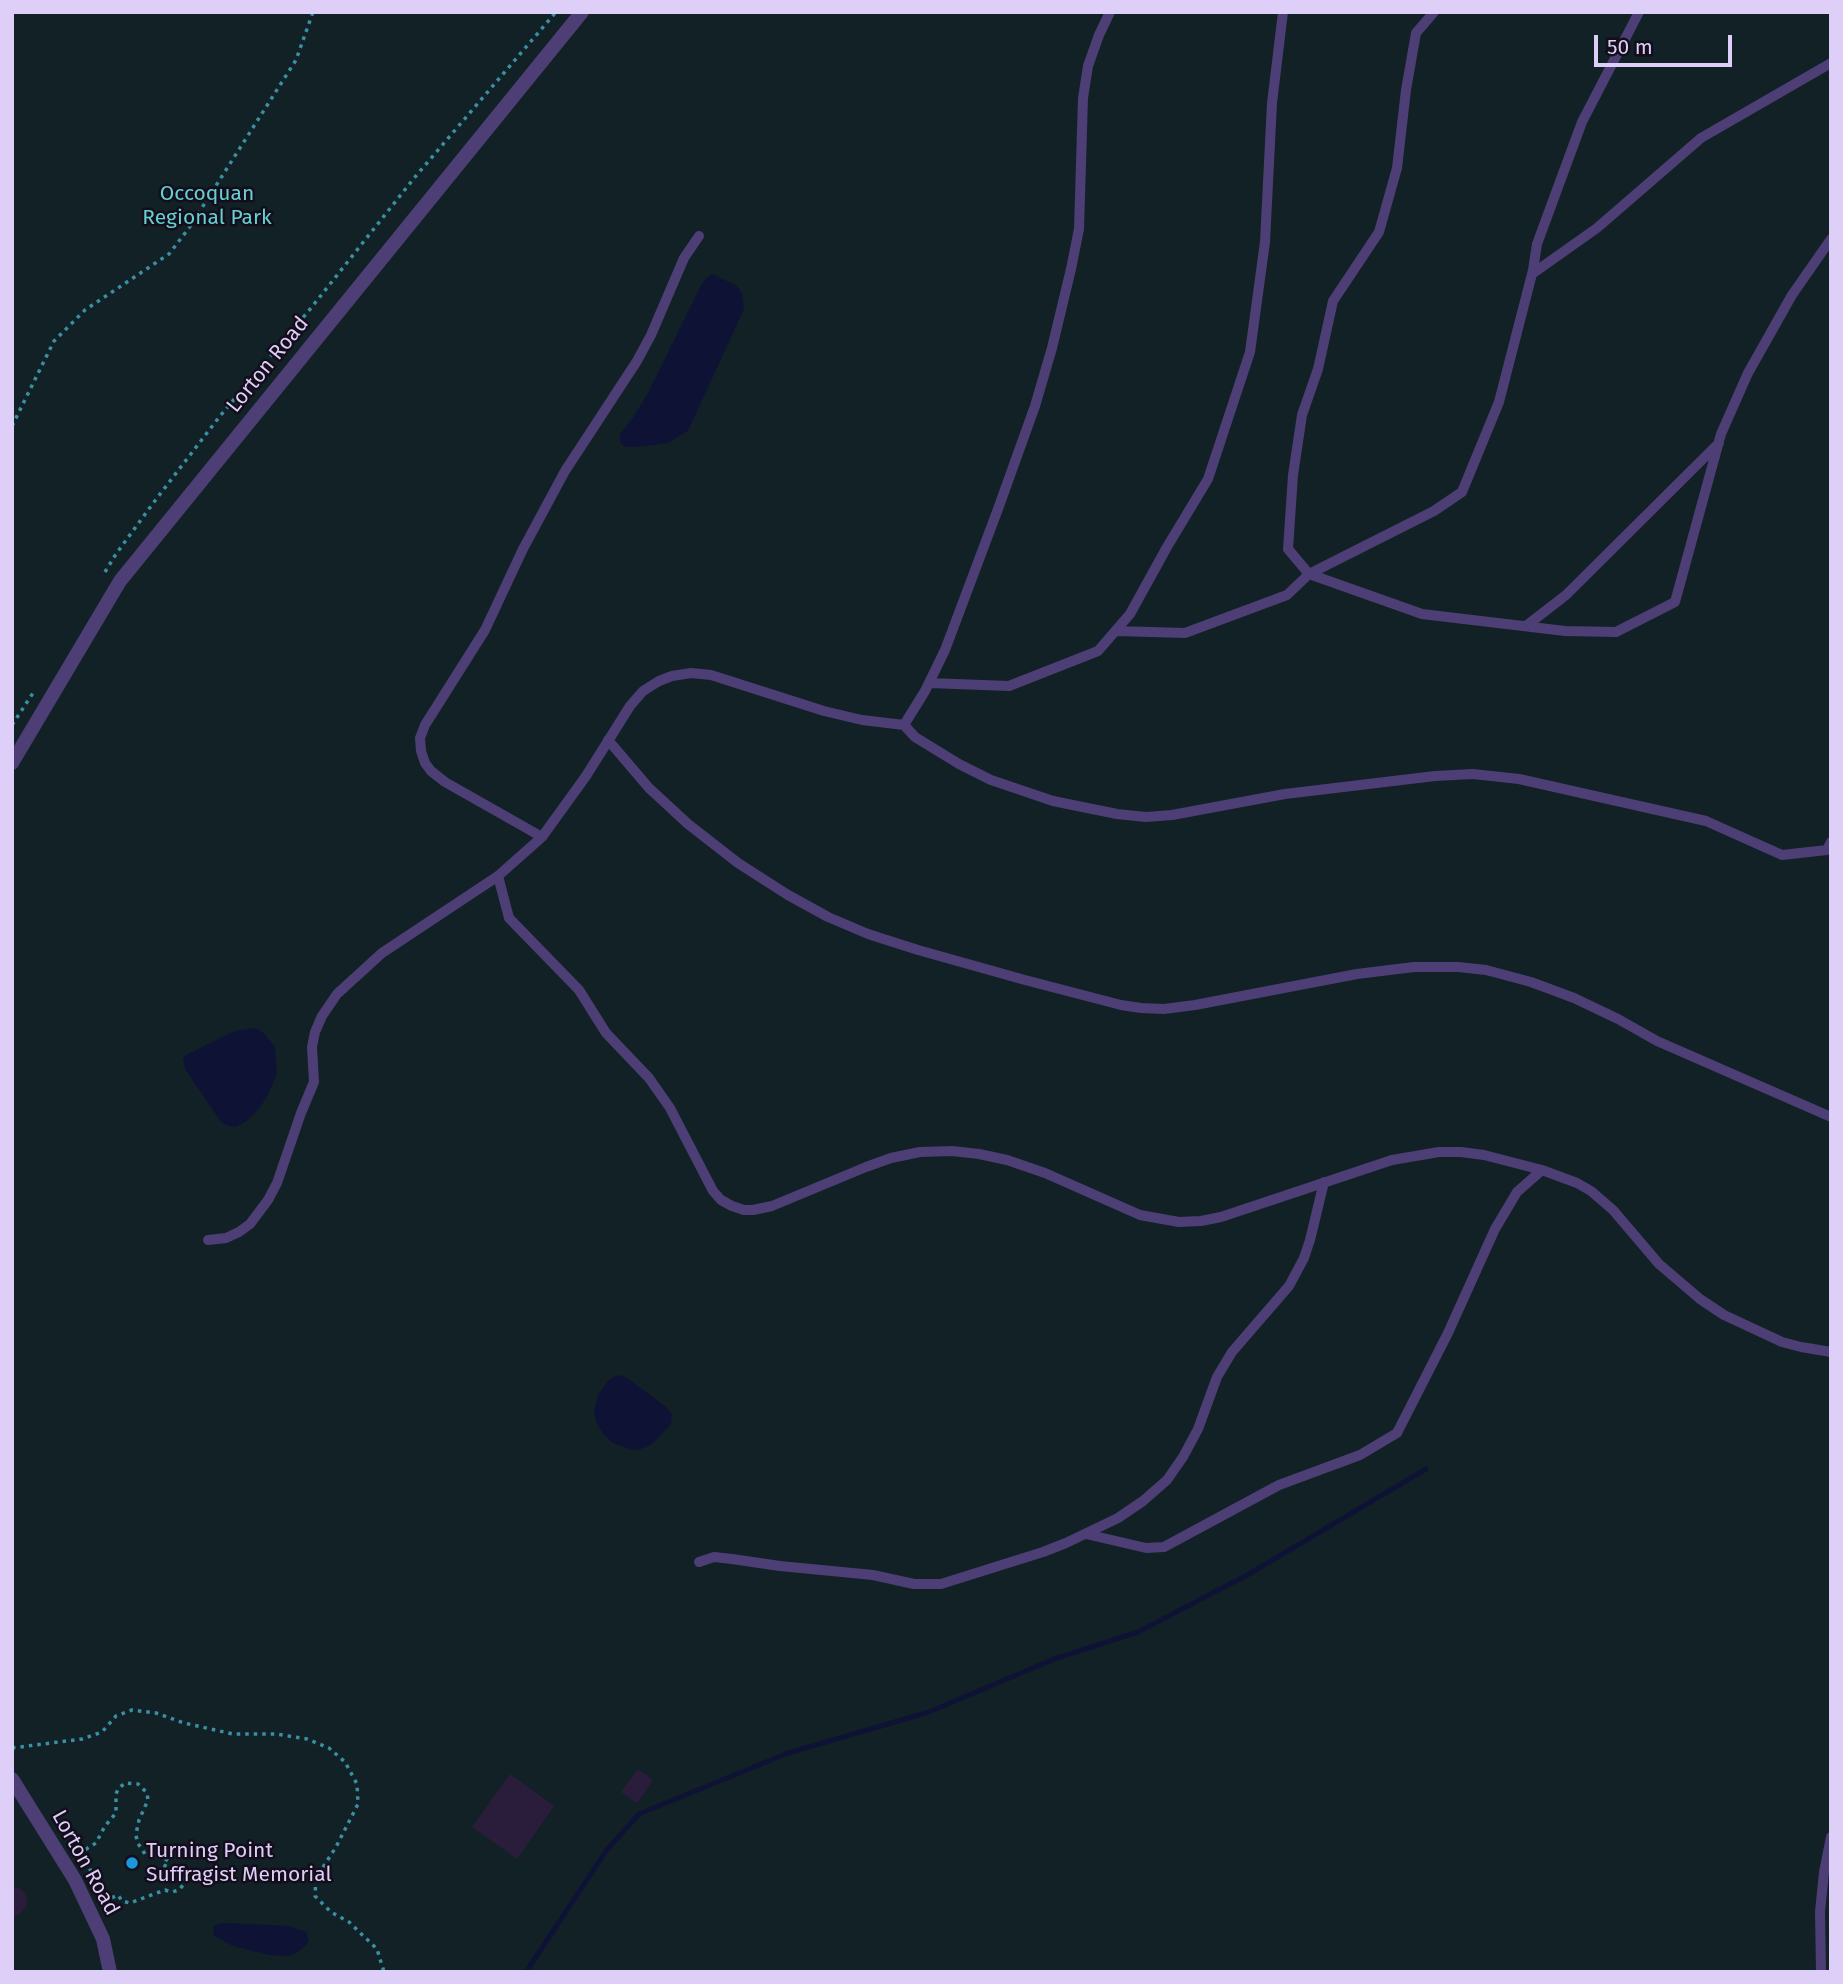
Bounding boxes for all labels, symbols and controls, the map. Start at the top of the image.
scale bar [1598,21,1736,65]
text: 50 m [1607,34,1653,60]
park label: Occoquan Regional Park [142,181,272,231]
street label: Lorton Road [222,312,314,418]
street label: Lorton Road [46,1806,124,1920]
place label: Turning Point Suffragist Memorial [146,1838,332,1888]
marker: Turning Point Suffragist Memorial [124,1855,140,1871]

